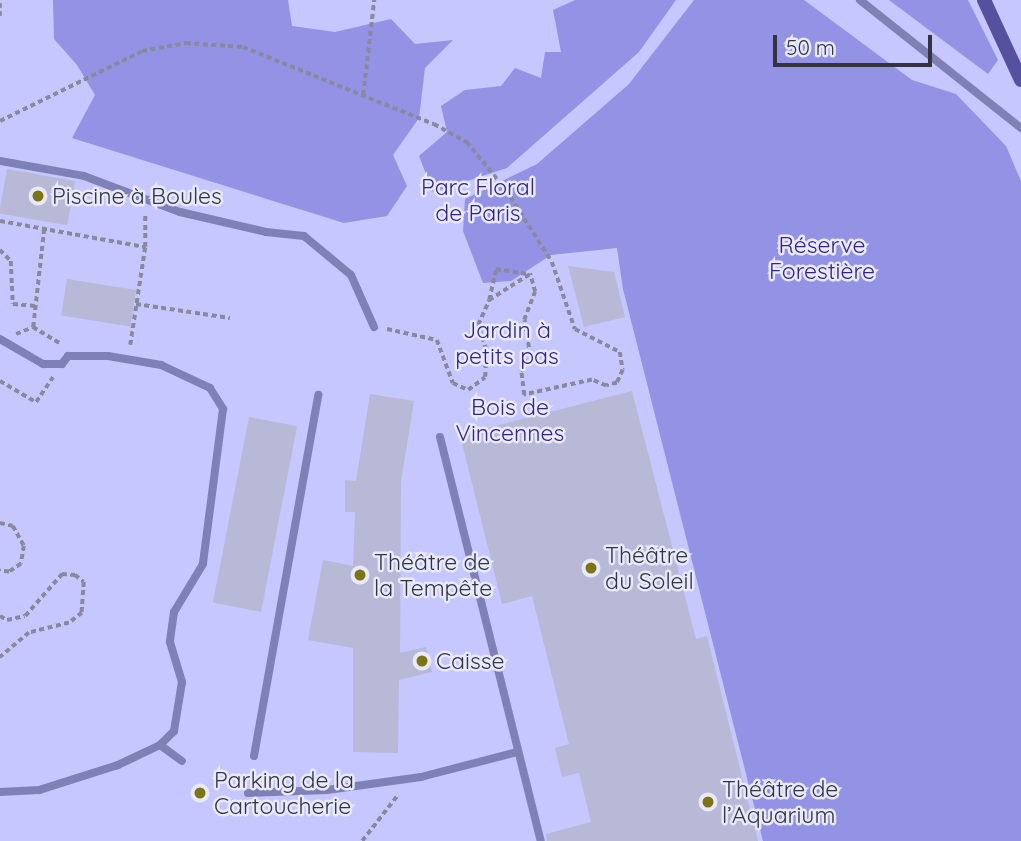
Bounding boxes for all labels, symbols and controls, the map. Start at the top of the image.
scale bar [776,21,935,65]
text: 50 m [786,34,835,60]
park label: Parc Floral de Paris [421,173,535,227]
place label: Piscine à Boules [52,182,222,210]
marker: Piscine à Boules [30,188,46,204]
park label: Réserve Forestière [769,231,875,285]
park label: Jardin à petits pas [455,316,559,370]
park label: Bois de Vincennes [456,393,564,447]
place label: Théâtre du Soleil [605,541,694,595]
place label: Théâtre de la Tempête [374,548,492,602]
marker: Théâtre du Soleil [583,560,599,576]
marker: Théâtre de la Tempête [352,567,368,583]
place label: Caisse [436,647,504,675]
marker: Caisse [414,653,430,669]
place label: Parking de la Cartoucherie [214,766,354,820]
place label: Théâtre de l’Aquarium [722,775,838,829]
marker: Parking de la Cartoucherie [192,785,208,801]
marker: Théâtre de l’Aquarium [700,794,716,810]

